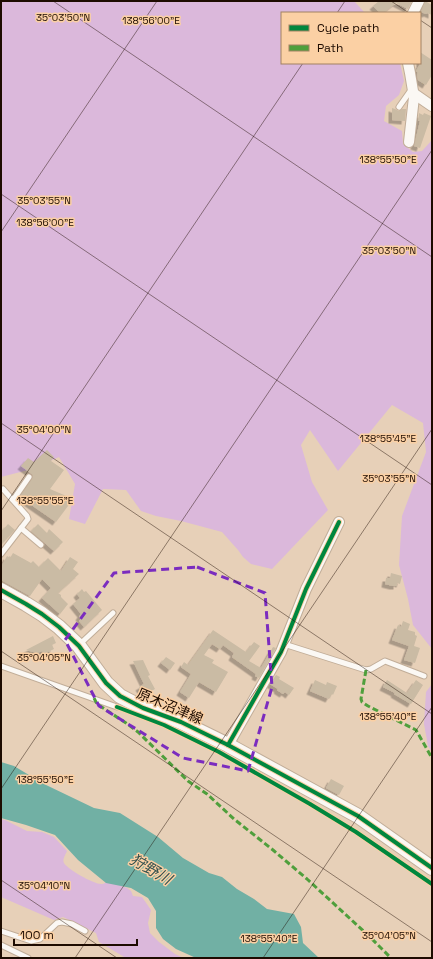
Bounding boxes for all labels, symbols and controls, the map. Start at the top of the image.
text: 35°03'50"N [36,11,90,24]
legend [281,12,421,64]
text: 138°56'00"E [122,14,180,27]
text: Cycle path [317,20,379,36]
text: Path [317,40,343,56]
text: 138°55'50"E [359,153,417,166]
text: 35°03'55"N [17,194,71,207]
text: 138°56'00"E [16,216,74,229]
text: 35°03'50"N [362,244,416,257]
text: 35°04'00"N [17,423,71,436]
text: 138°55'45"E [360,432,417,445]
text: 35°03'55"N [362,472,416,485]
text: 138°55'55"E [17,494,74,507]
text: 35°04'05"N [17,651,71,664]
street label: 原木沼津線 [134,684,206,728]
text: 138°55'40"E [360,710,417,723]
text: 138°55'50"E [16,773,74,786]
water label: 狩野川 [127,850,177,889]
text: 35°04'10"N [18,879,70,892]
scale bar [14,921,137,947]
text: 100 m [20,927,54,943]
text: 35°04'05"N [362,929,416,942]
text: 138°55'40"E [241,932,298,945]

